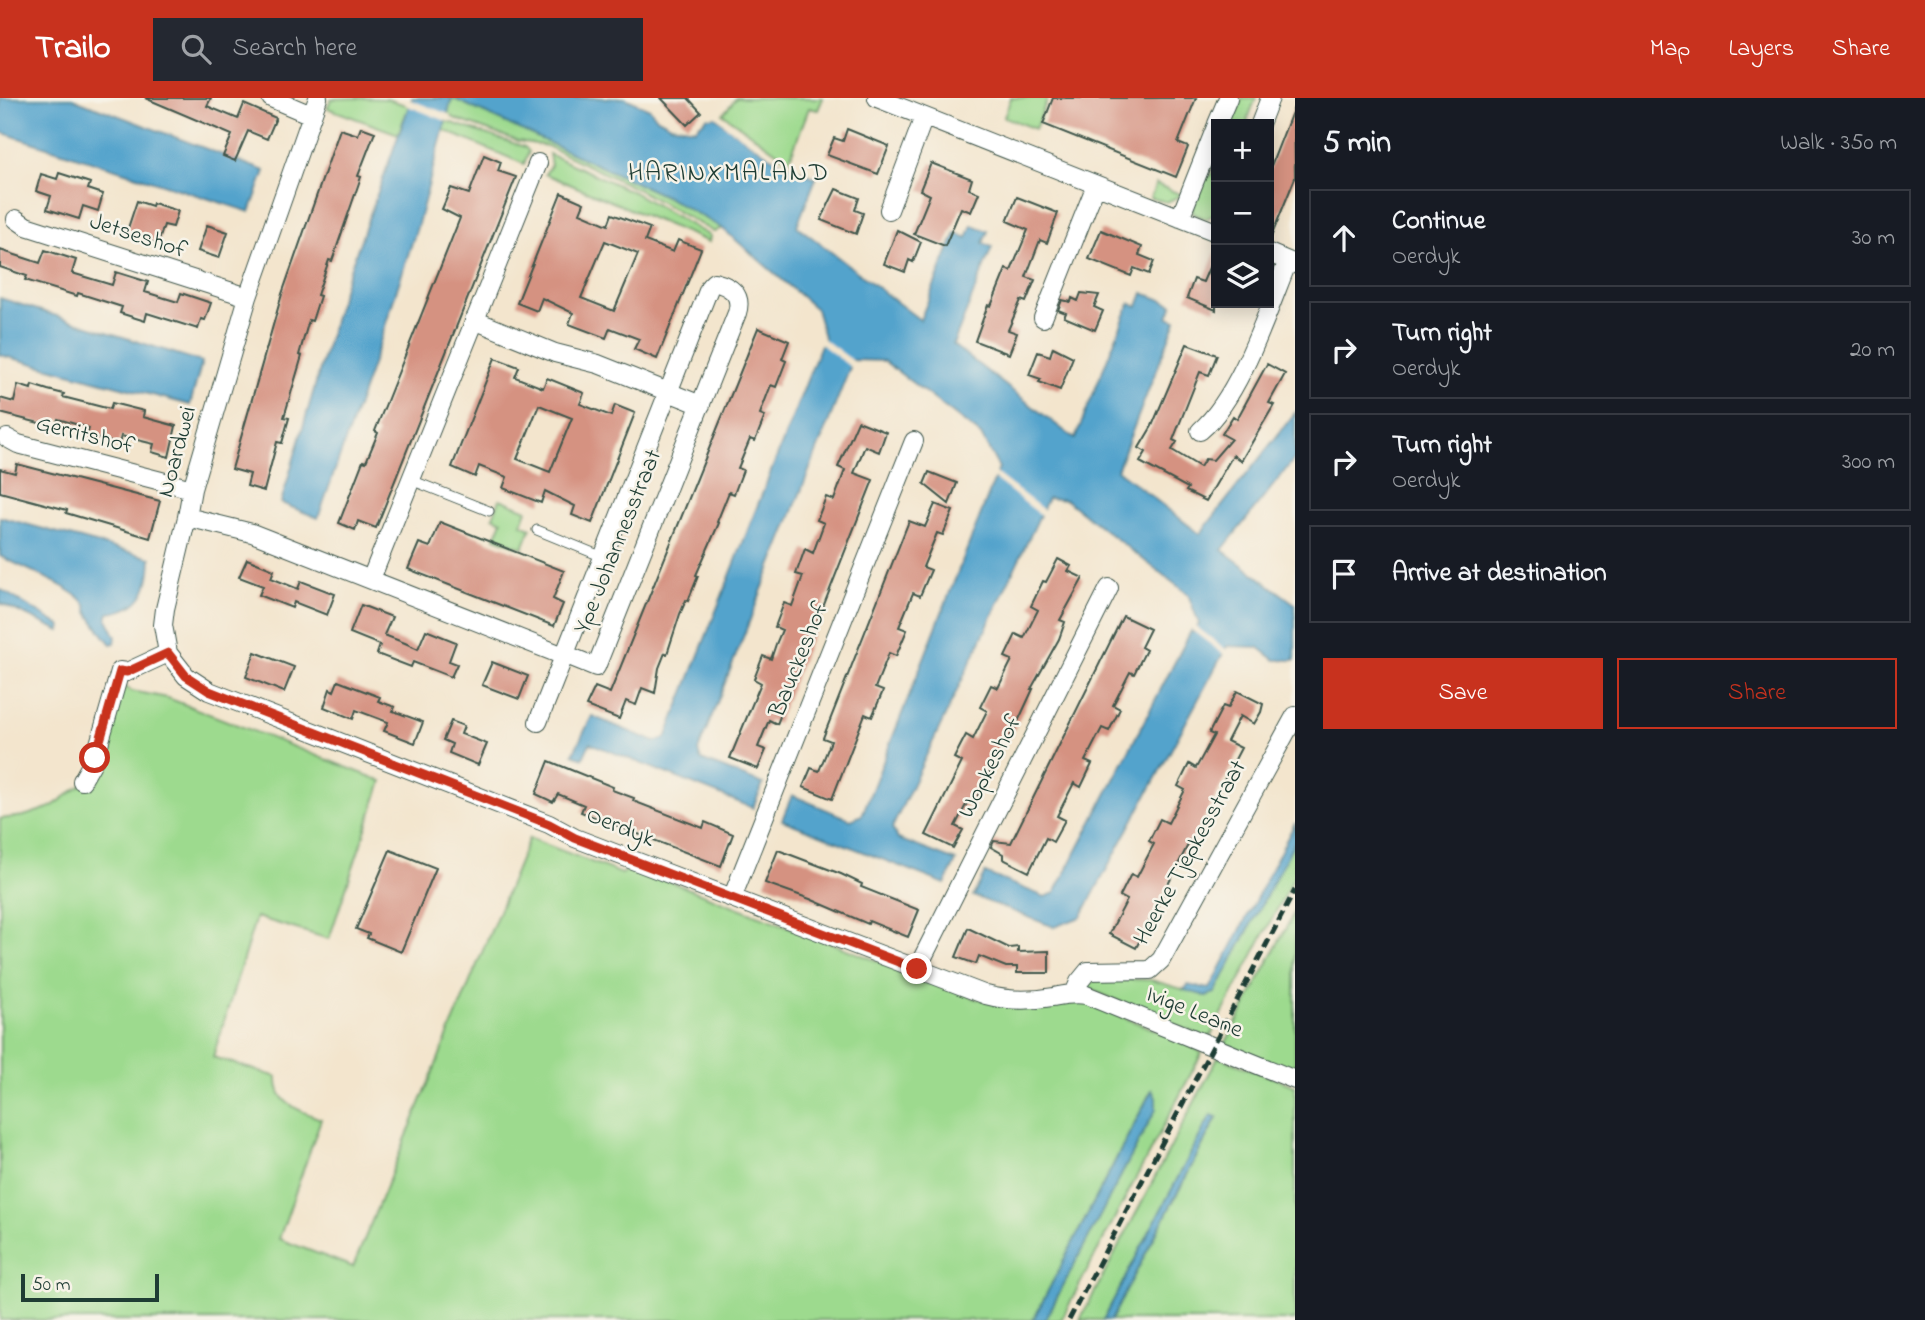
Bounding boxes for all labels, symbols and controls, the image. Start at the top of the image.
search box [153,18,643,81]
text: Trailo [35,25,111,73]
icon: search [177,30,215,68]
text: Search here [233,30,357,68]
text: Map [1650,32,1690,67]
text: Layers [1728,32,1794,67]
text: Share [1832,32,1890,67]
map controls [1211,119,1274,308]
button: + [1211,119,1274,182]
text: 5 min [1323,122,1391,166]
text: Walk · 350 m [1780,127,1897,160]
district label: HARINXMALAND [628,155,830,193]
button: − [1211,182,1274,245]
text: Continue [1392,203,1485,241]
street label: Jetseshof [85,205,192,269]
icon: ahead [1325,219,1363,257]
text: 30 m [1852,222,1895,255]
text: Oerdyk [1392,241,1460,274]
button: layers [1211,245,1274,308]
text: Turn right [1392,315,1492,353]
icon: right [1325,331,1363,369]
text: 20 m [1850,334,1895,367]
text: Oerdyk [1392,353,1460,386]
street label: Noardwei [149,402,207,502]
street label: Gerritshof [32,407,139,465]
text: Turn right [1392,427,1492,465]
icon: right [1325,443,1363,481]
street label: Ype Johannesstraat [566,444,672,640]
text: 300 m [1842,446,1895,479]
text: Oerdyk [1392,465,1460,498]
icon: arrive [1325,555,1363,593]
text: Arrive at destination [1392,555,1607,593]
street label: Bauckeshof [761,596,839,724]
button: Save [1323,658,1603,729]
button: Share [1617,658,1897,729]
street label: Wopkeshof [950,708,1032,825]
route start [79,742,110,773]
street label: Heerke Tjepkesstraat [1126,754,1256,952]
street label: Oerdyk [580,798,660,859]
route end [901,953,932,984]
street label: Ivige Leane [1140,978,1248,1048]
scale bar [21,1271,159,1303]
text: 50 m [32,1272,71,1299]

